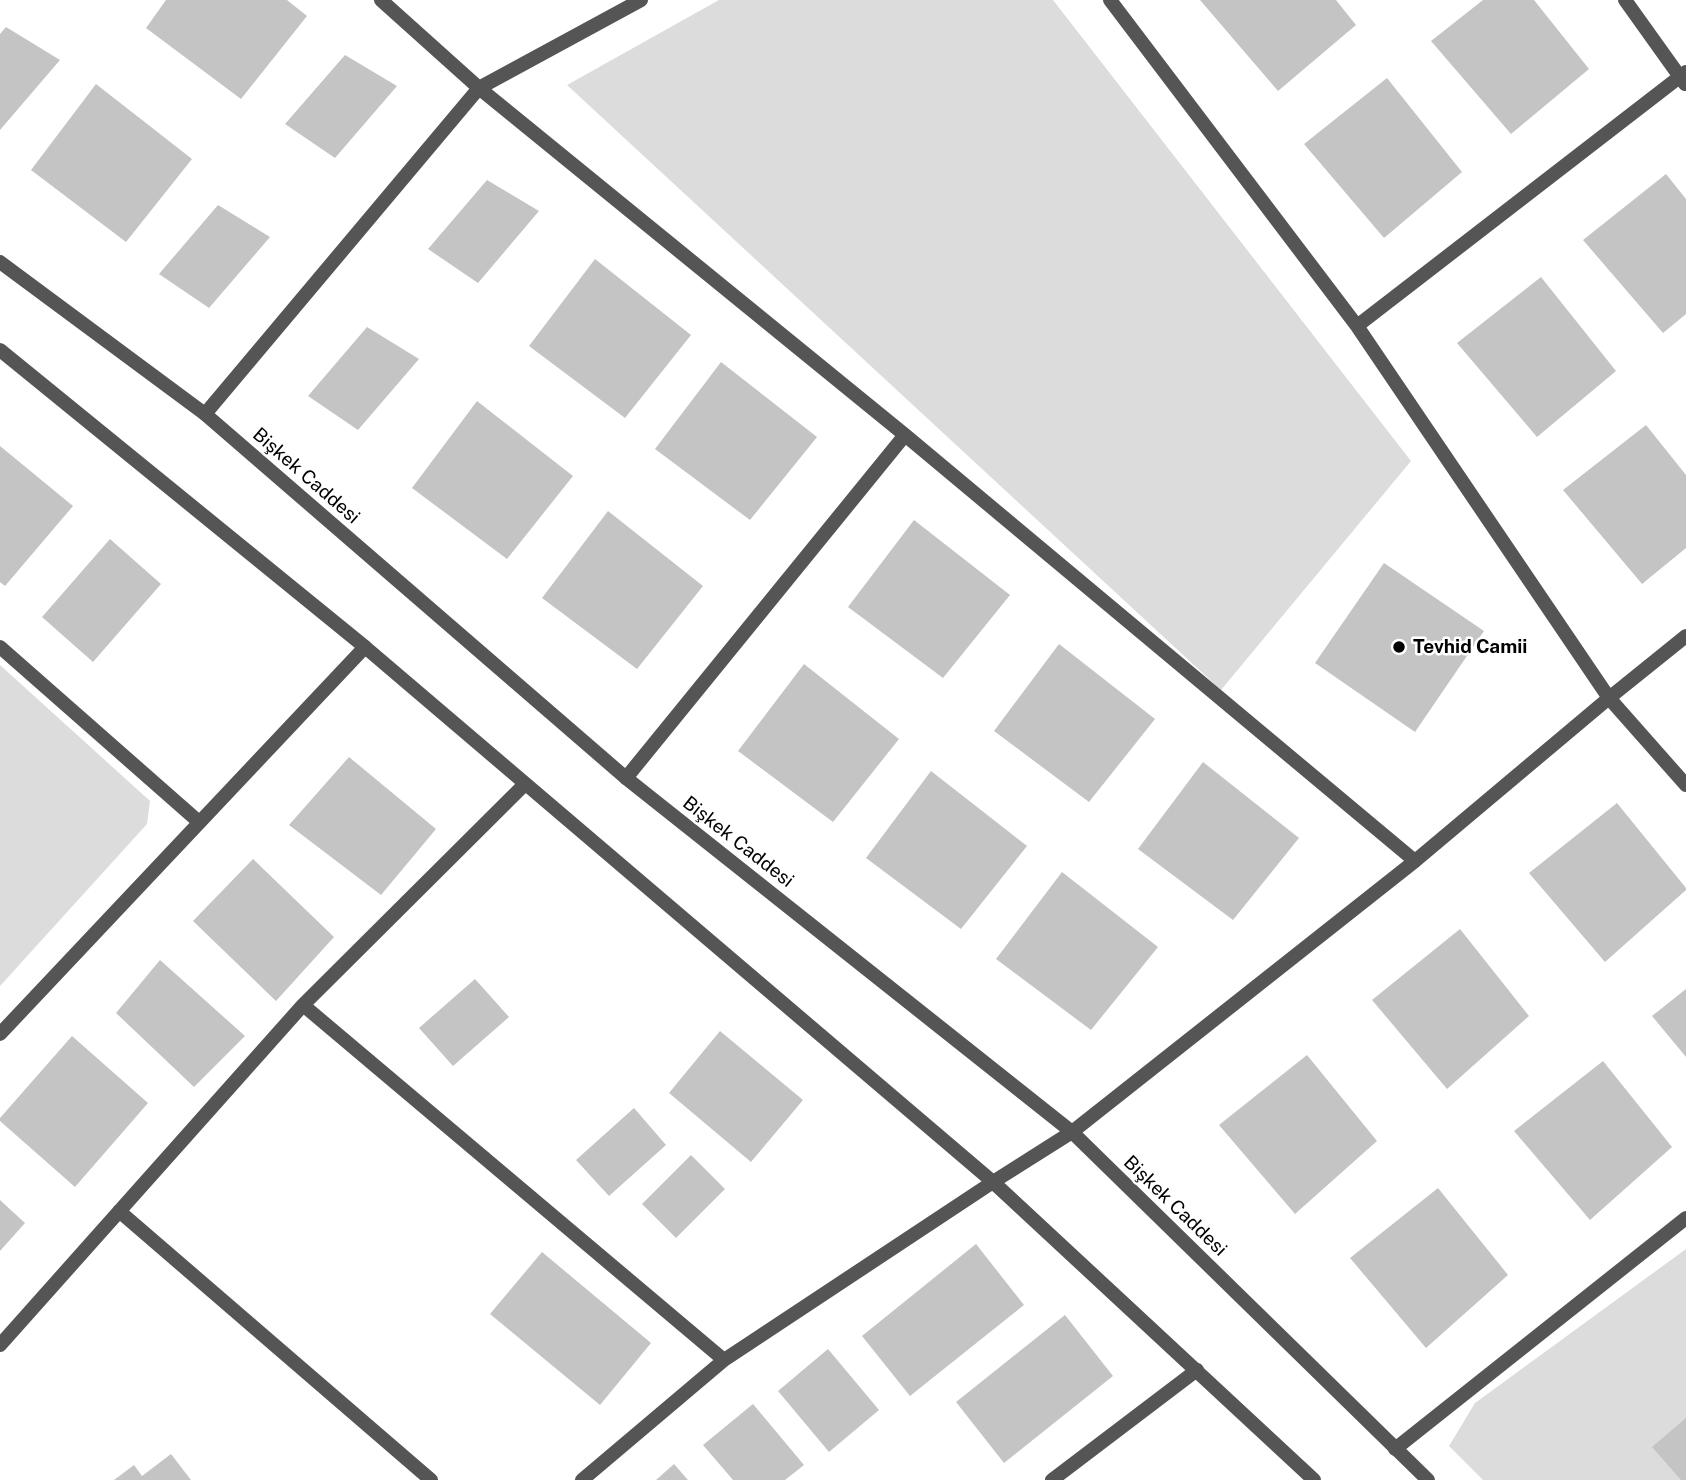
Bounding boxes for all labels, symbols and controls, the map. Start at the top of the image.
street label: Bişkek Caddesi [248,423,364,529]
place label: Tevhid Camii [1413,636,1527,658]
marker: Tevhid Camii [1391,639,1407,655]
street label: Bişkek Caddesi [678,792,798,892]
street label: Bişkek Caddesi [1119,1151,1231,1261]

